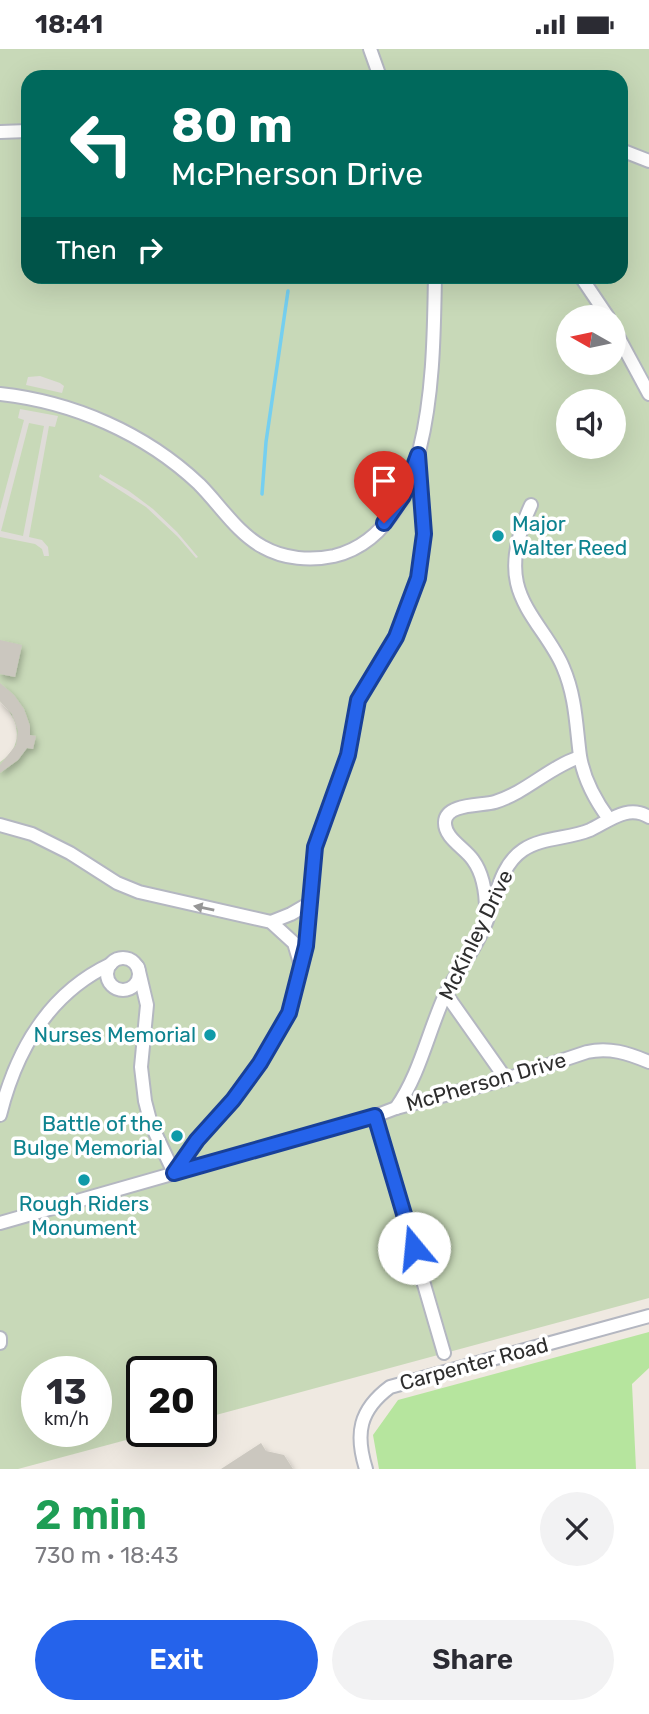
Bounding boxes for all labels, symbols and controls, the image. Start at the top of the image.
text: 18:41 [35,9,103,40]
text: 80 m [171,96,293,154]
icon: left [56,98,147,189]
text: McPherson Drive [171,155,423,193]
icon: right [131,231,169,269]
text: Then [56,235,117,266]
north arrow [556,305,626,375]
map controls [556,305,626,459]
button: sound [556,389,626,459]
pin [354,451,414,523]
icon: arrive [365,462,403,500]
place label: Major Walter Reed [512,511,627,560]
marker: Major Walter Reed [490,528,506,544]
street label: McKinley Drive [433,866,518,1004]
one-way arrow [193,902,215,913]
place label: Nurses Memorial [34,1022,196,1047]
marker: Nurses Memorial [202,1027,218,1043]
street label: McPherson Drive [403,1047,569,1116]
place label: Battle of the Bulge Memorial [13,1111,163,1160]
marker: Battle of the Bulge Memorial [169,1128,185,1144]
marker: Rough Riders Monument [76,1172,92,1188]
place label: Rough Riders Monument [19,1191,149,1240]
position arrow [377,1211,451,1285]
street label: Carpenter Road [397,1332,551,1395]
speed limit sign: 20 [126,1356,217,1447]
text: 13 [46,1371,87,1413]
text: km/h [44,1408,89,1430]
text: 2 min [35,1490,147,1540]
button: close [540,1492,614,1566]
text: 730 m · 18:43 [35,1541,179,1569]
button: Exit [35,1620,318,1700]
button: Share [332,1620,614,1700]

